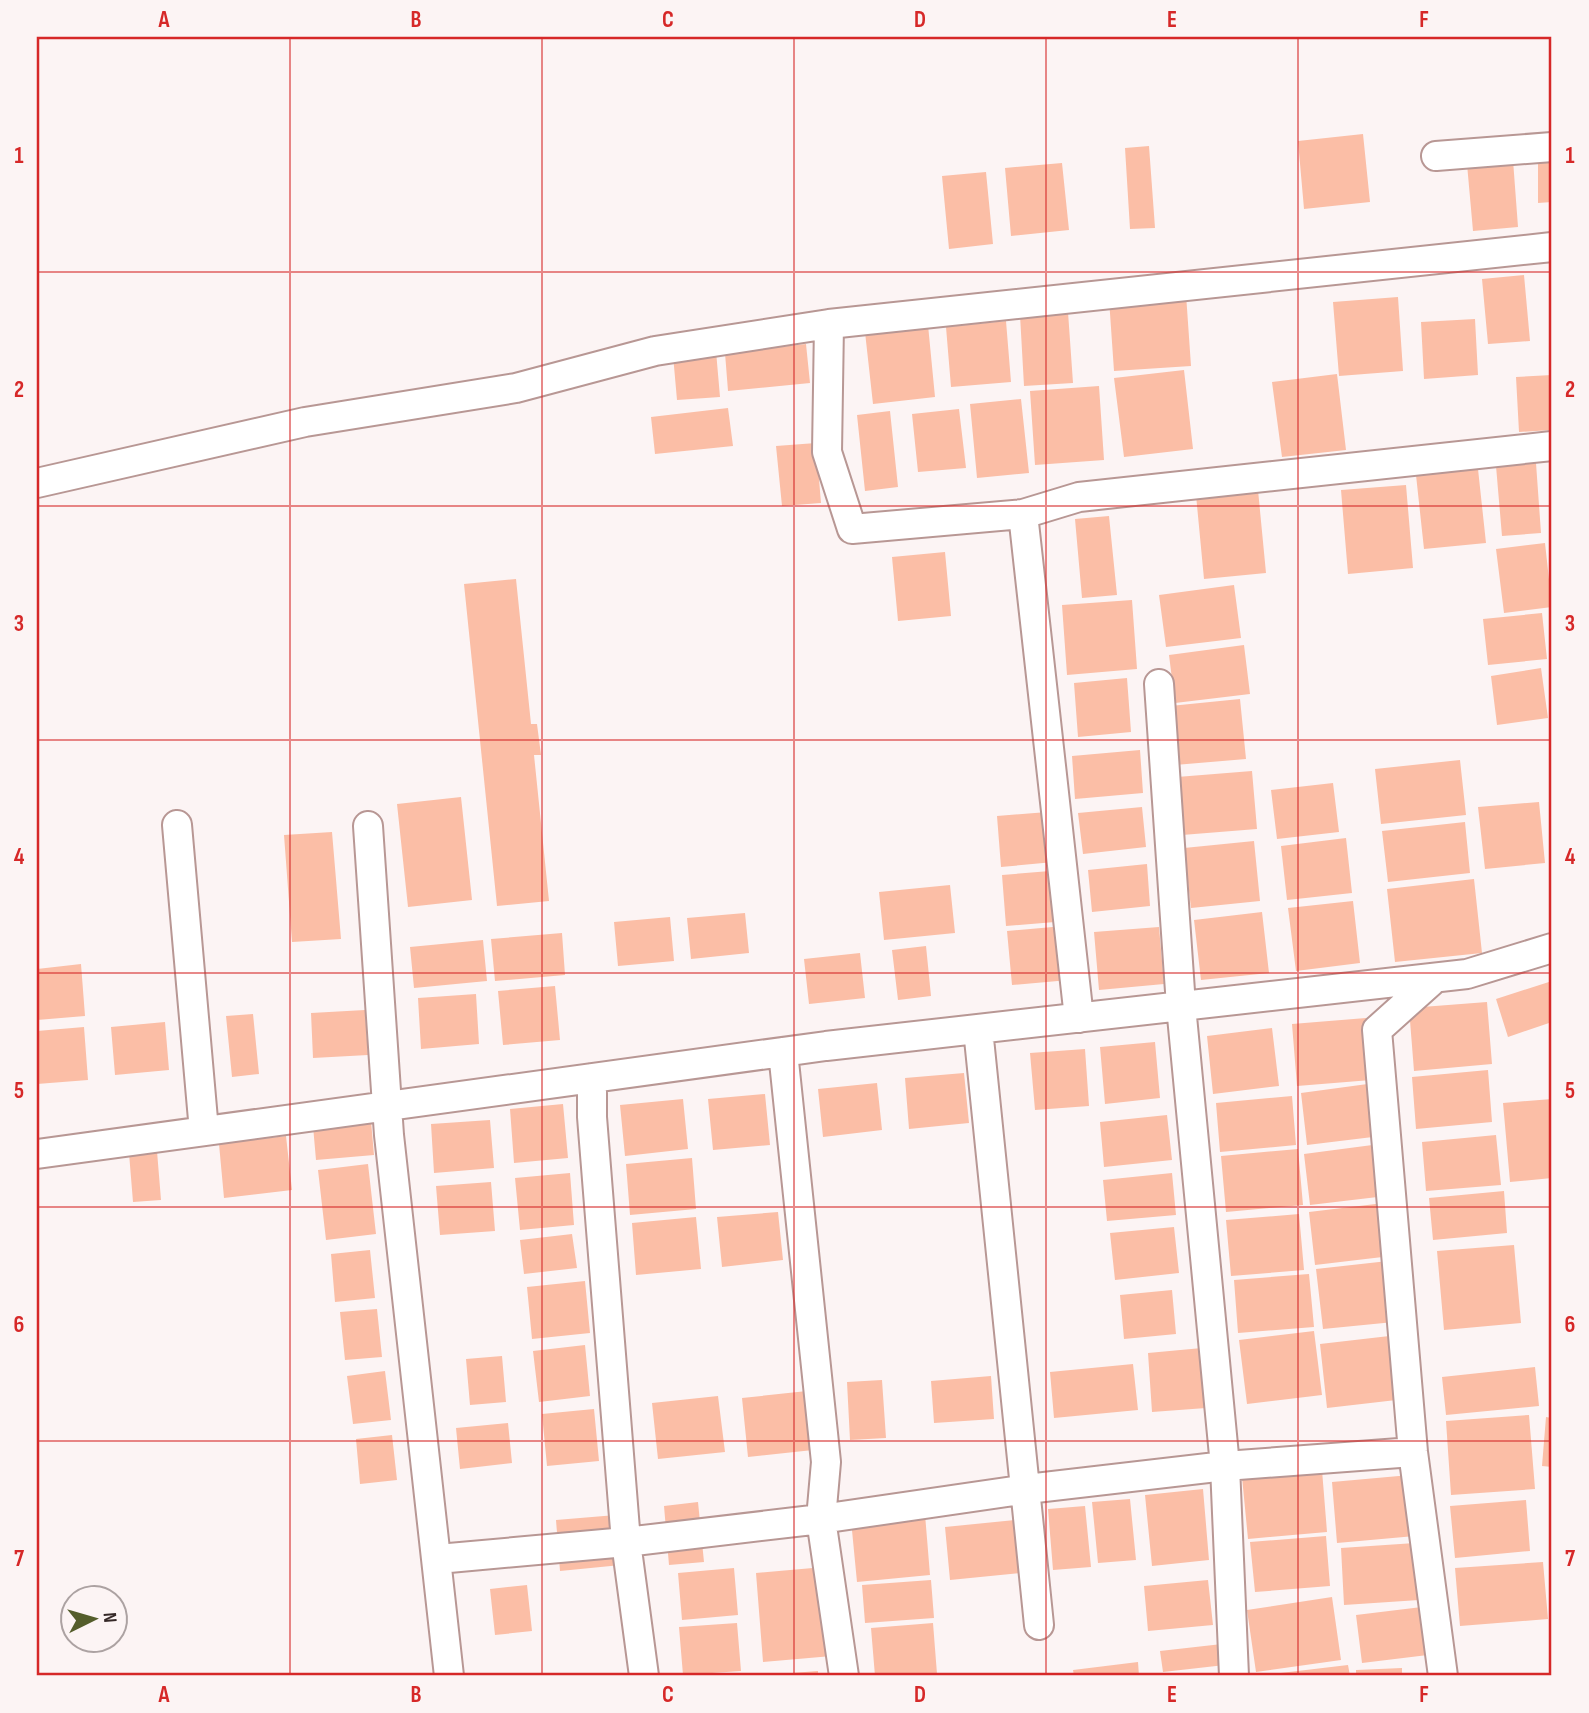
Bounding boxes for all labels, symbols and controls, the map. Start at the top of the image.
text: A [158,6,171,34]
text: B [411,6,422,34]
text: C [662,6,674,34]
text: D [914,6,926,34]
text: E [1167,6,1177,34]
text: F [1419,6,1429,34]
text: 1 [14,142,24,170]
text: 1 [1565,142,1575,170]
text: 2 [14,376,24,404]
text: 2 [1565,376,1575,404]
text: 3 [14,610,24,638]
text: 3 [1565,610,1575,638]
text: 4 [14,843,25,871]
text: 4 [1565,843,1576,871]
text: 5 [14,1077,24,1105]
text: 5 [1565,1077,1575,1105]
text: 6 [14,1311,24,1339]
text: 6 [1565,1311,1575,1339]
text: 7 [14,1545,24,1573]
text: 7 [1565,1545,1575,1573]
north arrow [60,1584,130,1654]
text: N [98,1612,121,1624]
text: A [158,1681,171,1709]
text: B [411,1681,422,1709]
text: C [662,1681,674,1709]
text: D [914,1681,926,1709]
text: E [1167,1681,1177,1709]
text: F [1419,1681,1429,1709]

